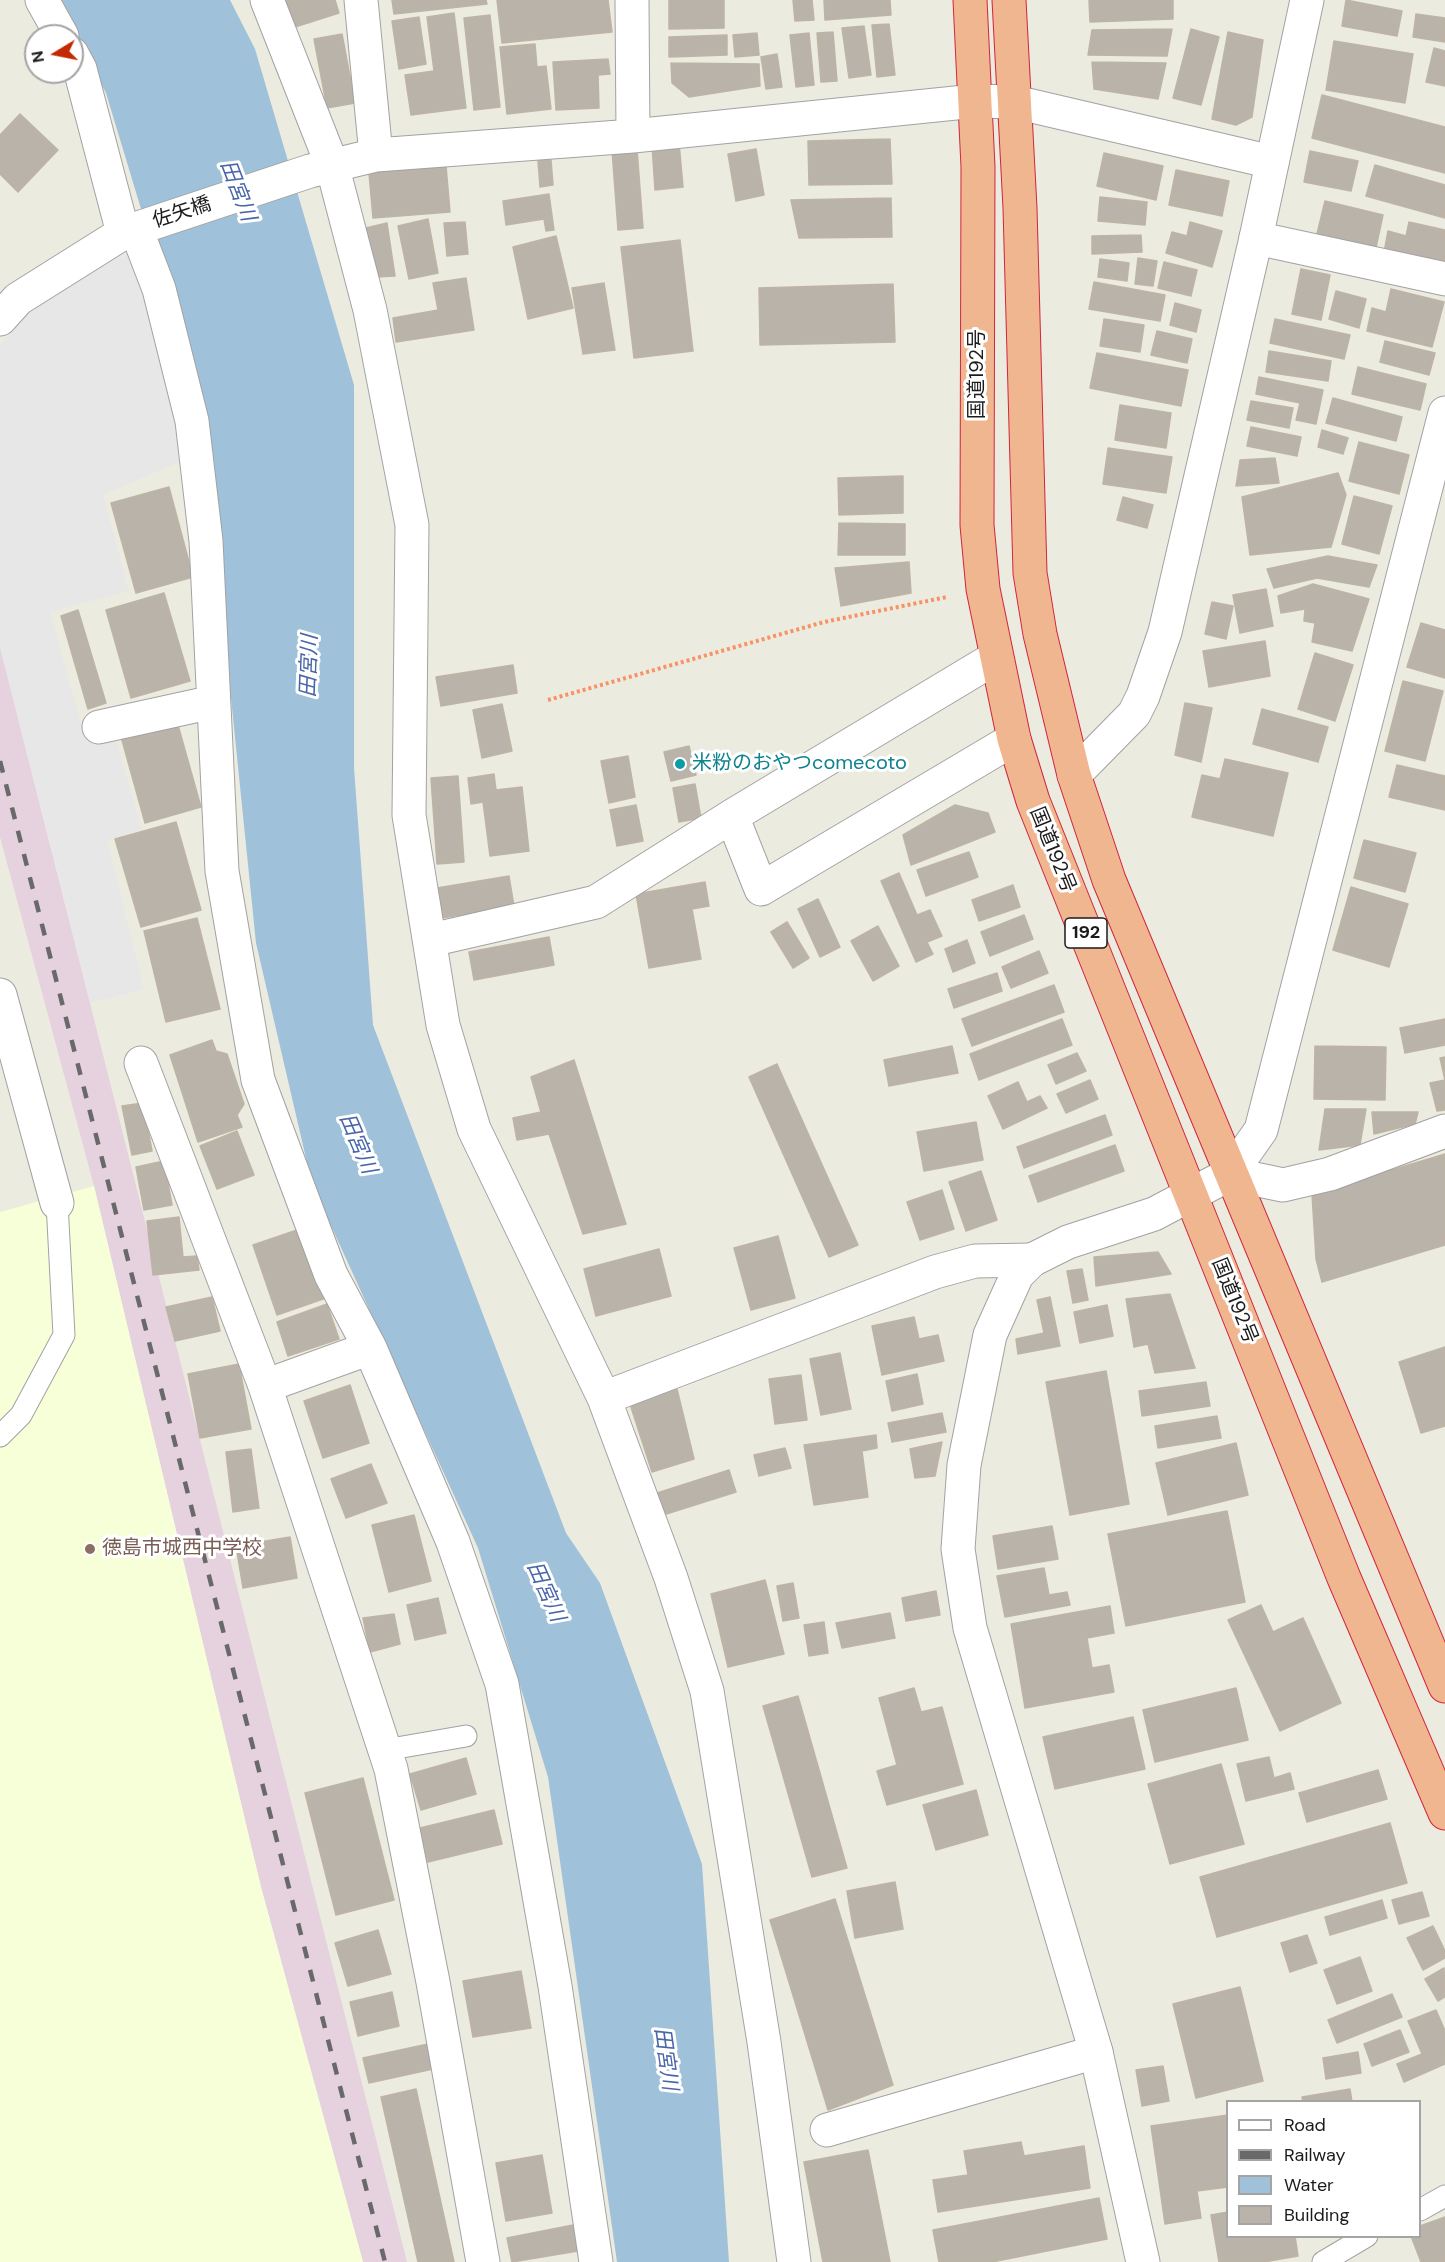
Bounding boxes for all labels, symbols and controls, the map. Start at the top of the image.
north arrow [24,24,84,84]
text: N [26,49,49,64]
water label: 田宮川 [214,157,260,225]
street label: 佐矢橋 [150,192,214,234]
street label: 国道192号 [966,329,990,419]
water label: 田宮川 [296,634,324,698]
place label: 米粉のおやつcomecoto [692,752,907,776]
marker: 米粉のおやつcomecoto [673,757,687,771]
street label: 国道192号 [1024,804,1080,896]
road number: 192 [1065,918,1107,948]
water label: 田宮川 [333,1110,381,1178]
street label: 国道192号 [1206,1255,1262,1347]
place label: 徳島市城西中学校 [102,1537,262,1561]
marker: 徳島市城西中学校 [83,1542,97,1556]
water label: 田宮川 [521,1558,569,1626]
water label: 田宮川 [648,2026,682,2092]
legend [1226,2100,1421,2238]
text: Road [1284,2113,1326,2137]
text: Railway [1284,2143,1346,2167]
text: Water [1284,2173,1334,2197]
text: Building [1284,2203,1349,2227]

